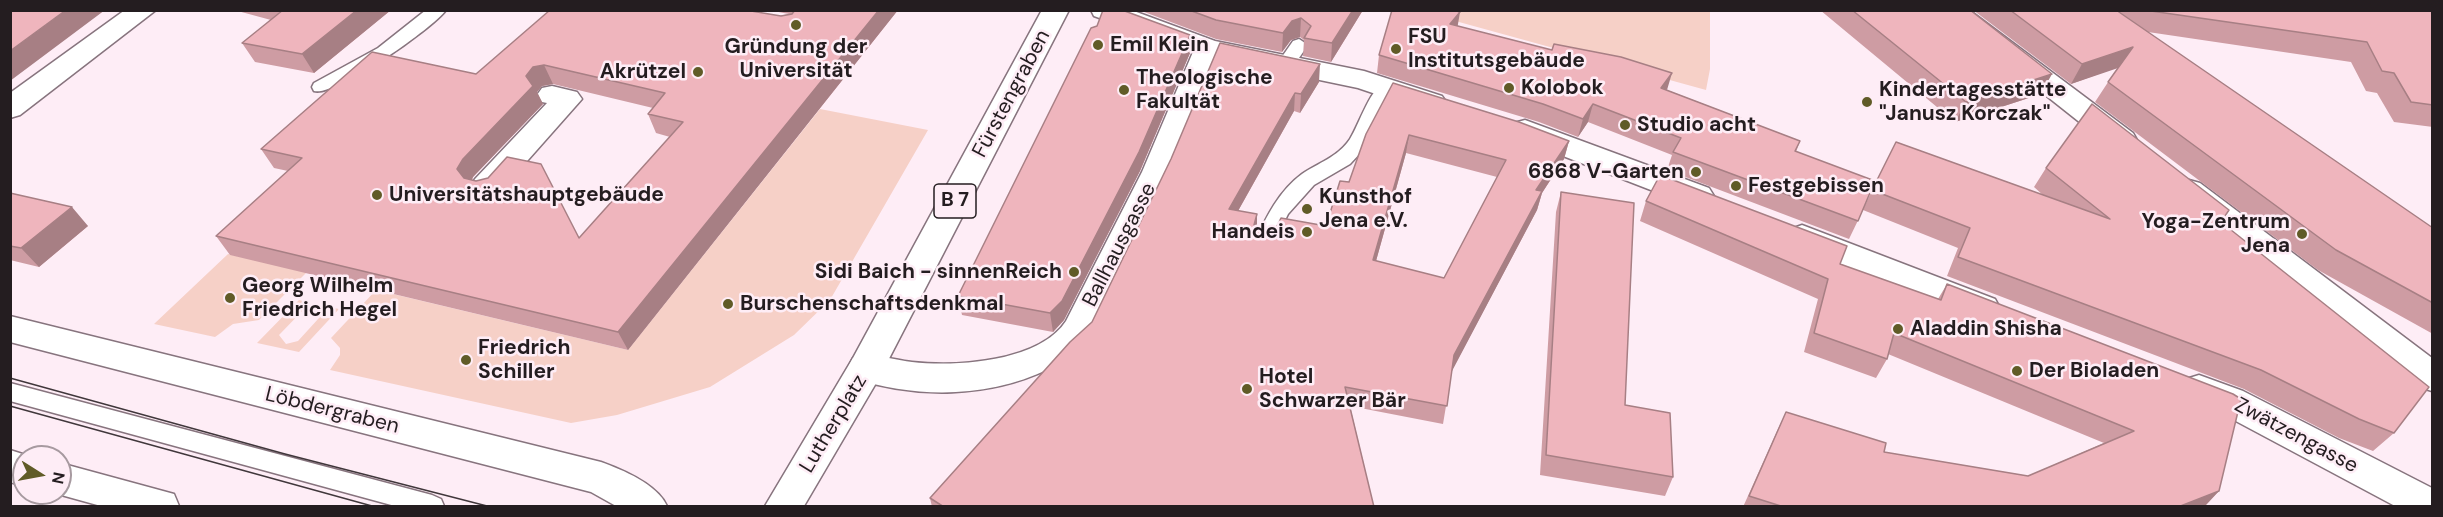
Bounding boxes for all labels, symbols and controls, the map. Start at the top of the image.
marker: Gründung der Universität [789,18,803,32]
place label: FSU Institutsgebäude [1408,24,1585,74]
street label: Fürstengraben [968,26,1056,162]
place label: Emil Klein [1110,32,1209,58]
place label: Gründung der Universität [725,34,867,84]
marker: Emil Klein [1091,38,1105,52]
marker: FSU Institutsgebäude [1389,42,1403,56]
place label: Akrützel [600,59,686,85]
marker: Akrützel [691,65,705,79]
place label: Theologische Fakultät [1136,65,1273,115]
place label: Kolobok [1521,75,1604,101]
place label: Kindertagesstätte "Janusz Korczak" [1879,77,2066,127]
marker: Kolobok [1502,81,1516,95]
marker: Theologische Fakultät [1117,83,1131,97]
marker: Kindertagesstätte "Janusz Korczak" [1860,95,1874,109]
place label: Studio acht [1637,112,1756,138]
marker: Studio acht [1618,118,1632,132]
place label: 6868 V-Garten [1528,159,1684,185]
marker: 6868 V-Garten [1689,165,1703,179]
place label: Festgebissen [1748,173,1884,199]
street label: Ballhausgasse [1078,179,1162,311]
marker: Festgebissen [1729,179,1743,193]
place label: Universitätshauptgebäude [389,182,664,208]
road number: B 7 [934,184,976,218]
place label: Kunsthof Jena e.V. [1319,184,1412,234]
marker: Universitätshauptgebäude [370,188,384,202]
marker: Kunsthof Jena e.V. [1300,202,1314,216]
place label: Yoga-Zentrum Jena [2141,209,2290,259]
place label: Handeis [1211,219,1295,245]
marker: Handeis [1300,225,1314,239]
marker: Yoga-Zentrum Jena [2295,227,2309,241]
place label: Sidi Baich - sinnenReich [815,259,1062,285]
marker: Sidi Baich - sinnenReich [1067,265,1081,279]
place label: Georg Wilhelm Friedrich Hegel [242,273,397,323]
marker: Georg Wilhelm Friedrich Hegel [223,291,237,305]
place label: Burschenschaftsdenkmal [740,291,1004,317]
marker: Burschenschaftsdenkmal [721,297,735,311]
place label: Aladdin Shisha [1910,316,2062,342]
marker: Aladdin Shisha [1891,322,1905,336]
place label: Friedrich Schiller [478,335,570,385]
marker: Friedrich Schiller [459,353,473,367]
place label: Der Bioladen [2029,358,2159,384]
place label: Hotel Schwarzer Bär [1259,364,1406,414]
marker: Der Bioladen [2010,364,2024,378]
street label: Lutherplatz [795,370,873,478]
street label: Löbdergraben [263,382,401,440]
marker: Hotel Schwarzer Bär [1240,382,1254,396]
street label: Zwätzengasse [2230,393,2362,479]
north arrow [12,445,72,505]
text: N [47,470,70,486]

